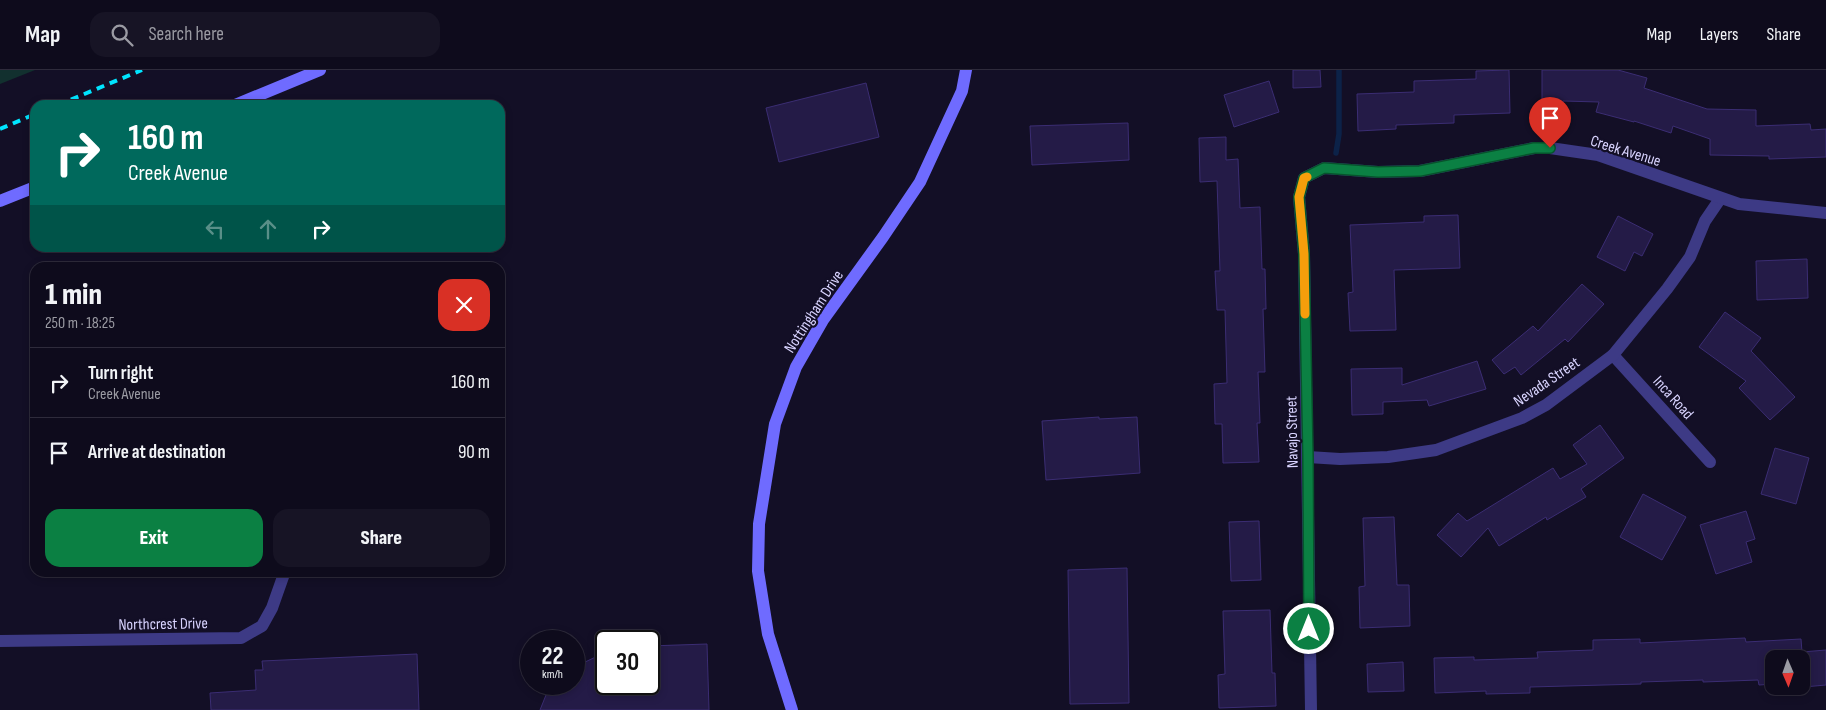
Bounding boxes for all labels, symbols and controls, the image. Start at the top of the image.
search box [90,12,440,57]
text: Map [25,20,60,49]
icon: search [108,21,136,49]
text: Search here [148,23,224,46]
text: Map [1647,24,1672,45]
text: Layers [1700,24,1739,45]
text: Share [1767,24,1801,45]
pin [1529,97,1571,148]
icon: arrive [1536,104,1564,132]
text: 160 m [128,117,204,160]
icon: right [45,120,110,185]
street label: Creek Avenue [1588,132,1663,171]
text: Creek Avenue [128,160,228,187]
icon: left [201,215,229,243]
icon: ahead [254,215,282,243]
icon: right [307,215,335,243]
street label: Nottingham Drive [781,267,848,357]
text: 1 min [45,277,102,313]
button: close [438,279,490,331]
text: 250 m · 18:25 [45,314,115,333]
street label: Nevada Street [1510,353,1584,411]
text: Turn right [88,362,153,385]
icon: right [45,369,73,397]
text: 160 m [451,371,490,394]
street label: Inca Road [1649,372,1697,424]
text: Creek Avenue [88,385,161,404]
street label: Navajo Street [1282,396,1303,468]
icon: arrive [45,439,73,467]
text: Arrive at destination [88,441,226,464]
text: 90 m [458,441,490,464]
button: Exit [45,509,263,567]
button: Share [273,509,490,567]
position arrow [1282,602,1334,654]
street label: Northcrest Drive [118,614,208,635]
speed limit sign: 30 [595,630,660,695]
text: 22 [542,641,563,672]
north arrow [1765,650,1810,695]
map controls [1765,650,1810,695]
text: km/h [542,667,563,682]

